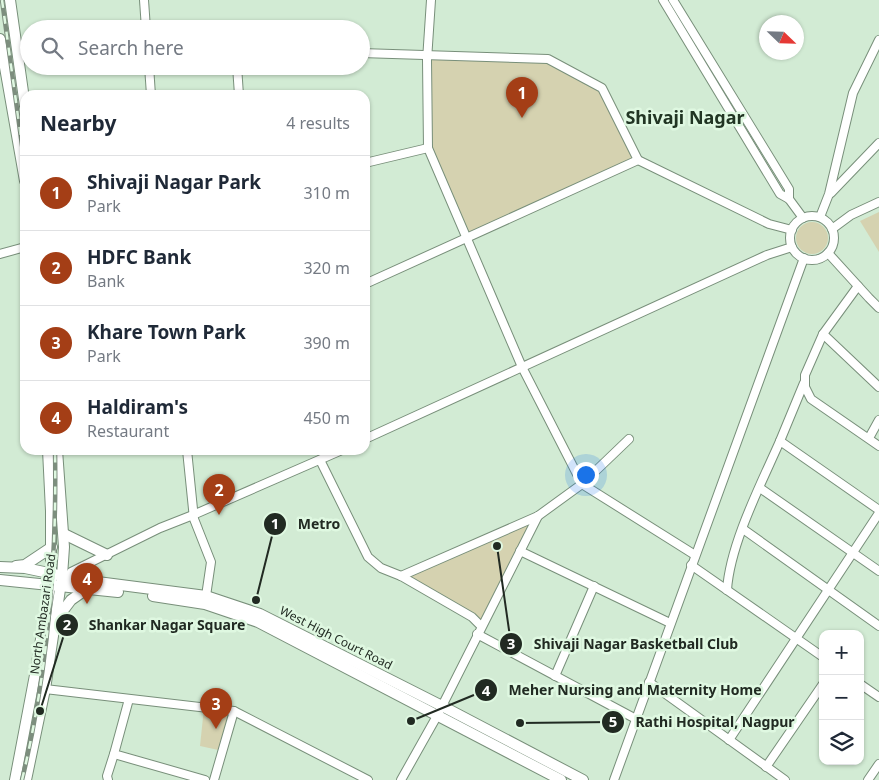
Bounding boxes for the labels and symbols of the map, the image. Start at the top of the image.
north arrow [759,15,804,60]
pin: 1 [506,77,538,118]
district label: Shivaji Nagar [625,105,745,129]
your location [573,462,599,488]
pin: 2 [203,474,235,515]
callout: Metro [263,510,350,539]
text: 1 [271,513,279,533]
text: Metro [298,514,340,533]
street label: North Ambazari Road [26,553,59,675]
pin: 4 [71,563,103,604]
street label: West High Court Road [277,602,395,673]
callout: Shankar Nagar Square [54,610,256,639]
text: 2 [63,614,72,634]
text: Shankar Nagar Square [89,615,245,634]
callout: Shivaji Nagar Basketball Club [499,629,748,658]
text: 3 [507,633,515,653]
text: Shivaji Nagar Basketball Club [534,634,738,653]
callout: Meher Nursing and Maternity Home [474,676,772,705]
text: 4 [482,680,491,700]
text: Meher Nursing and Maternity Home [508,680,762,699]
pin: 3 [200,688,232,729]
callout: Rathi Hospital, Nagpur [601,708,805,737]
text: 5 [609,711,617,731]
text: Rathi Hospital, Nagpur [635,712,795,731]

